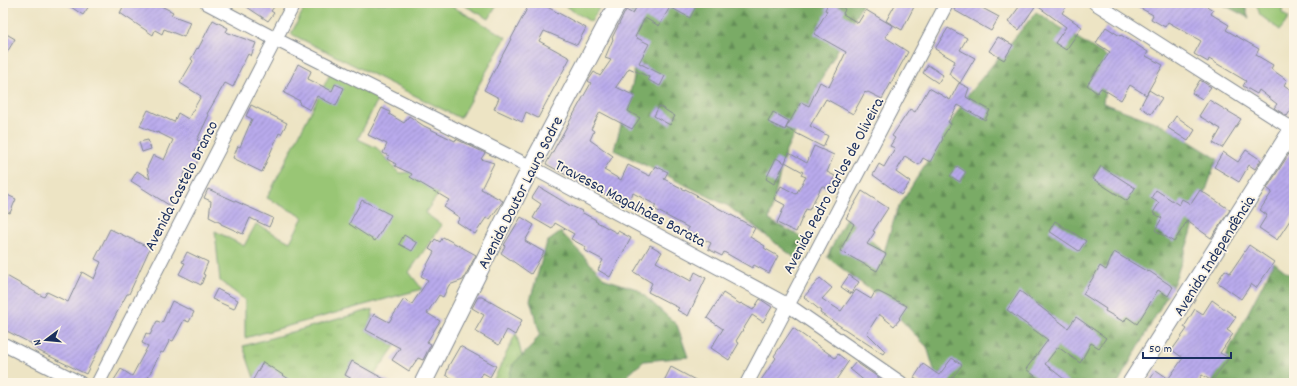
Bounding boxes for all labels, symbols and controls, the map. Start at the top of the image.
street label: Avenida Pedro Carlos de Oliveira [778,93,891,278]
street label: Avenida Doutor Lauro Sodre [473,113,570,273]
street label: Avenida Castelo Branco [139,117,225,255]
street label: Travessa Magalhães Barata [550,155,710,254]
street label: Avenida Independência [1169,191,1262,321]
north arrow [26,320,66,360]
scale bar [1143,334,1231,360]
text: N [30,337,47,347]
text: 50 m [1149,341,1172,358]

